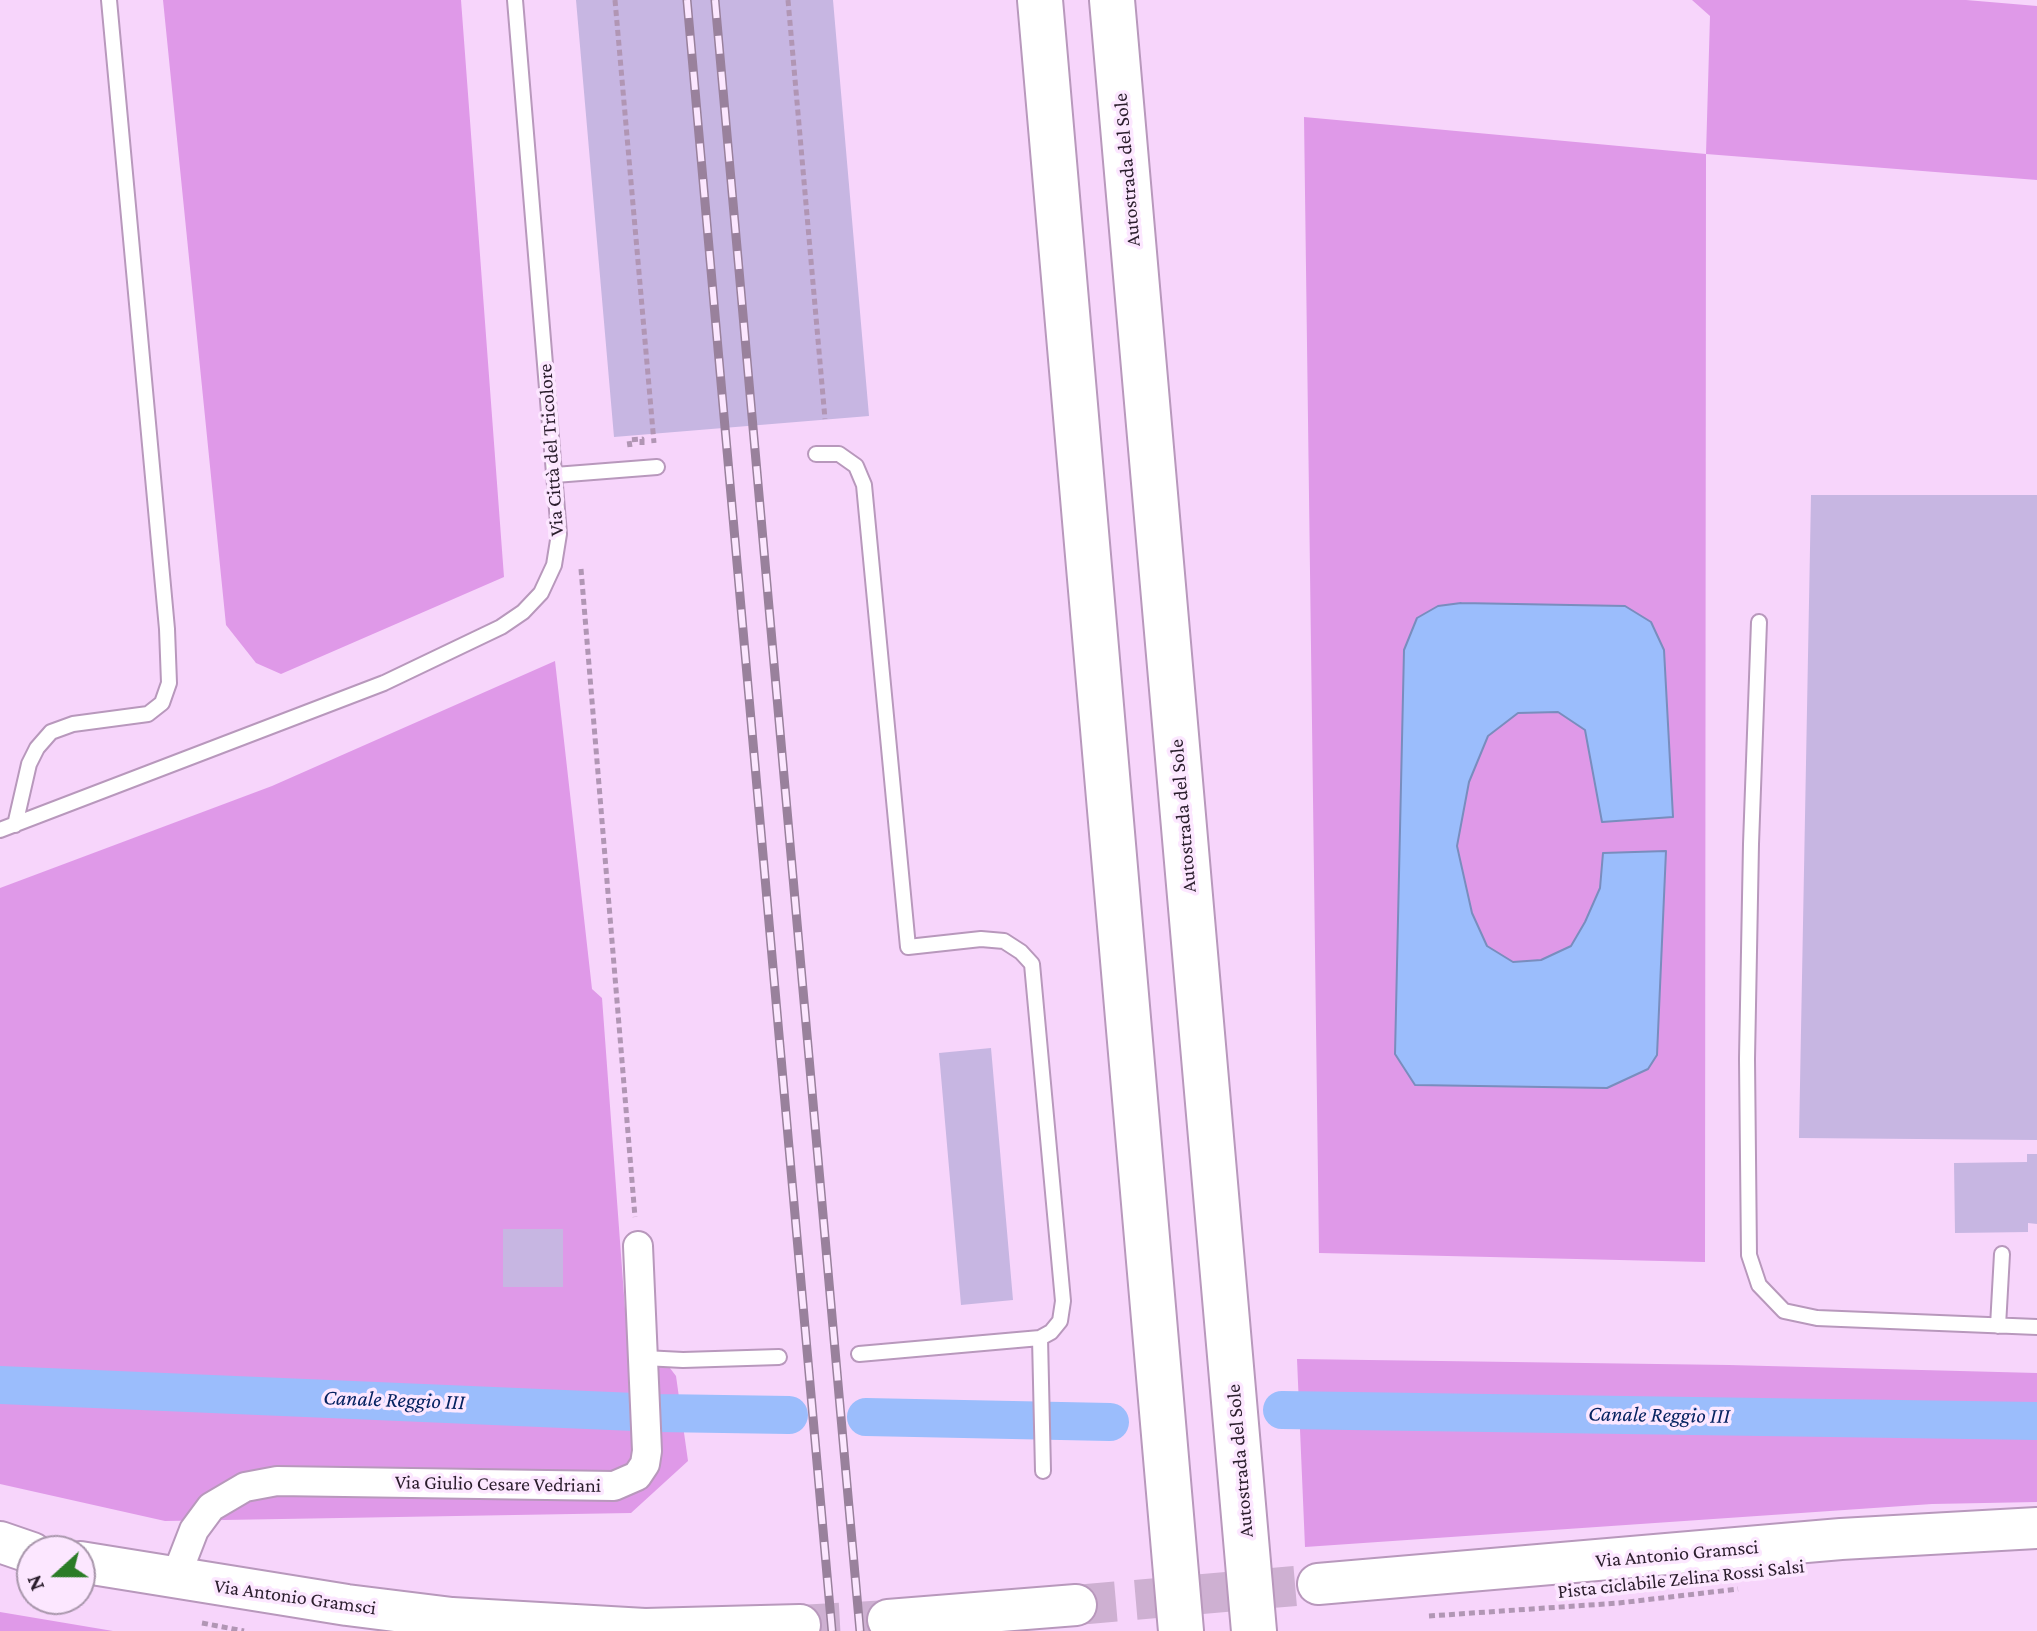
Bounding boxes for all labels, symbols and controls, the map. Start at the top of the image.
street label: Autostrada del Sole [1108,92,1146,248]
street label: Via Città del Tricolore [533,363,569,537]
street label: Autostrada del Sole [1164,738,1202,894]
street label: Autostrada del Sole [1221,1383,1259,1539]
water label: Canale Reggio III [323,1384,465,1416]
water label: Canale Reggio III [1588,1401,1730,1429]
street label: Via Giulio Cesare Vedriani [395,1470,601,1498]
north arrow [16,1535,96,1615]
street label: Via Antonio Gramsci [1594,1535,1760,1573]
street label: Pista ciclabile Zelina Rossi Salsi [1556,1554,1806,1604]
text: N [21,1572,49,1595]
street label: Via Antonio Gramsci [212,1574,378,1620]

